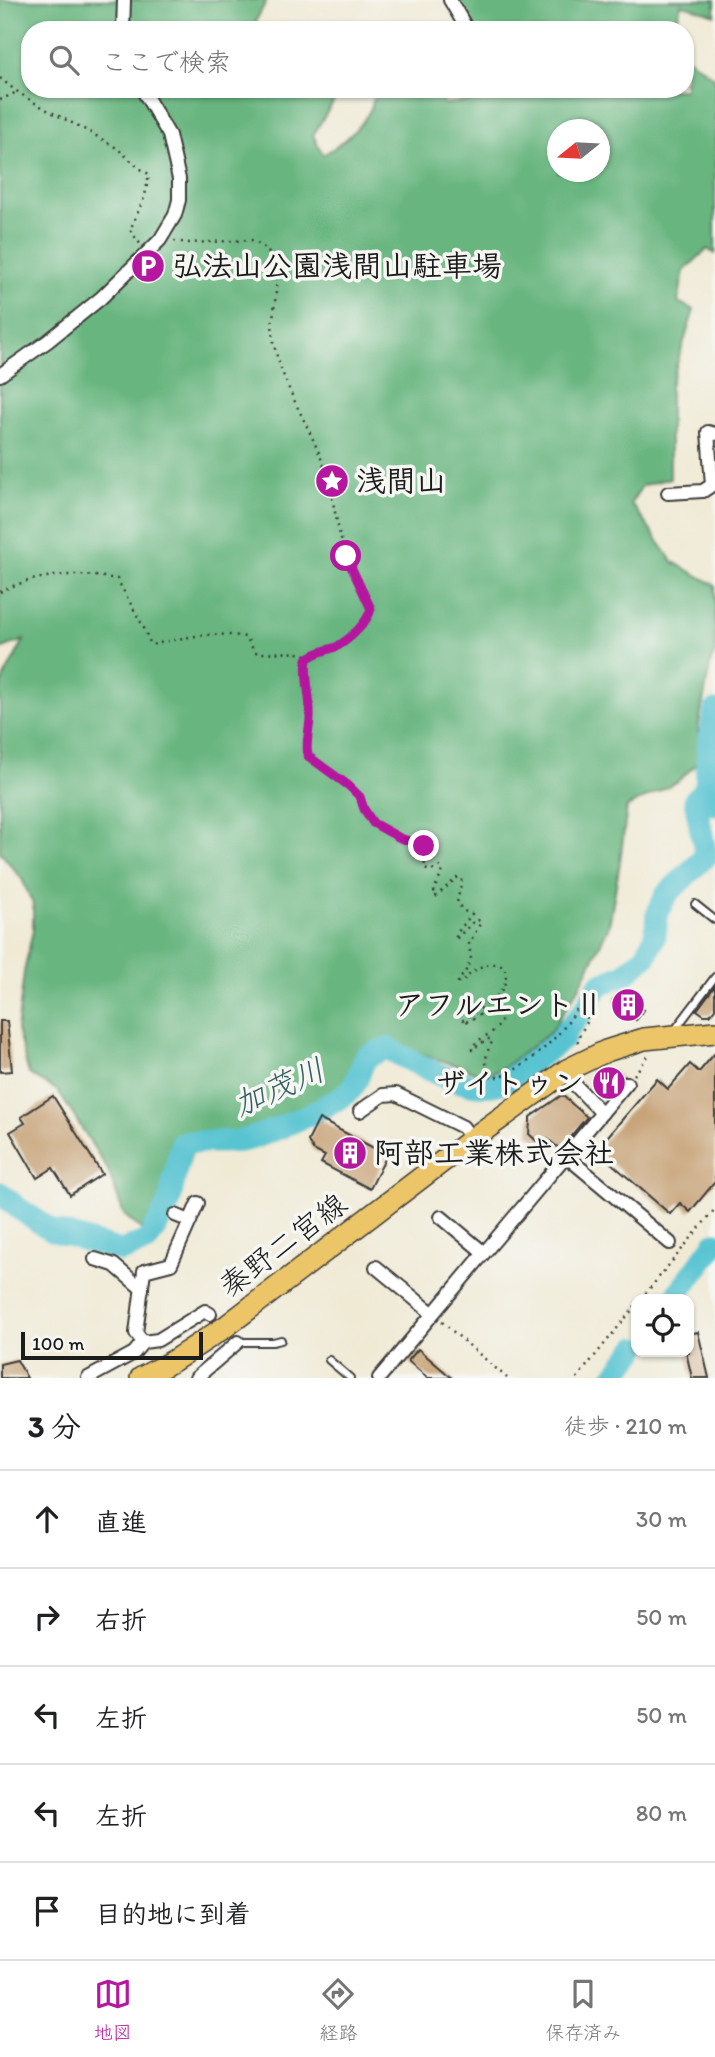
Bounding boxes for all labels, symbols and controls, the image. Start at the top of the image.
search box [21,21,694,98]
icon: search [45,41,83,79]
text: ここで検索 [101,46,231,78]
north arrow [547,119,610,182]
parking icon: 弘法山公園浅間山駐車場 [129,247,167,285]
place label: 弘法山公園浅間山駐車場 [172,247,502,284]
place icon: 浅間山 [313,462,351,500]
place label: 浅間山 [356,462,446,499]
route start [330,540,361,571]
route end [408,830,439,861]
place label: アフルエントⅡ [395,986,604,1023]
building icon: アフルエントⅡ [609,986,647,1024]
water label: 加茂川 [227,1050,331,1124]
place label: ザイトゥン [436,1064,584,1101]
restaurant icon: ザイトゥン [590,1064,628,1102]
building icon: 阿部工業株式会社 [331,1134,369,1172]
place label: 阿部工業株式会社 [374,1134,614,1171]
street label: 秦野二宮線 [212,1185,354,1305]
map controls [631,1294,694,1357]
button: locate [631,1294,694,1357]
scale bar [21,1329,203,1361]
text: 100 m [32,1332,84,1355]
text: 3 分 [28,1408,81,1445]
text: 徒歩 · 210 m [564,1412,687,1440]
icon: ahead [28,1500,66,1538]
text: 30 m [636,1505,687,1533]
text: 直進 [95,1506,147,1538]
icon: right [28,1598,66,1636]
text: 50 m [636,1603,687,1631]
text: 右折 [95,1604,147,1636]
icon: left [28,1696,66,1734]
text: 50 m [636,1701,687,1729]
text: 左折 [95,1702,147,1734]
icon: left [28,1794,66,1832]
text: 80 m [636,1799,687,1827]
text: 左折 [95,1800,147,1832]
icon: arrive [28,1892,66,1930]
text: 目的地に到着 [95,1898,251,1930]
tab: 地図 [94,1975,132,2044]
tab: 経路 [319,1975,357,2044]
tab: 保存済み [545,1975,621,2044]

